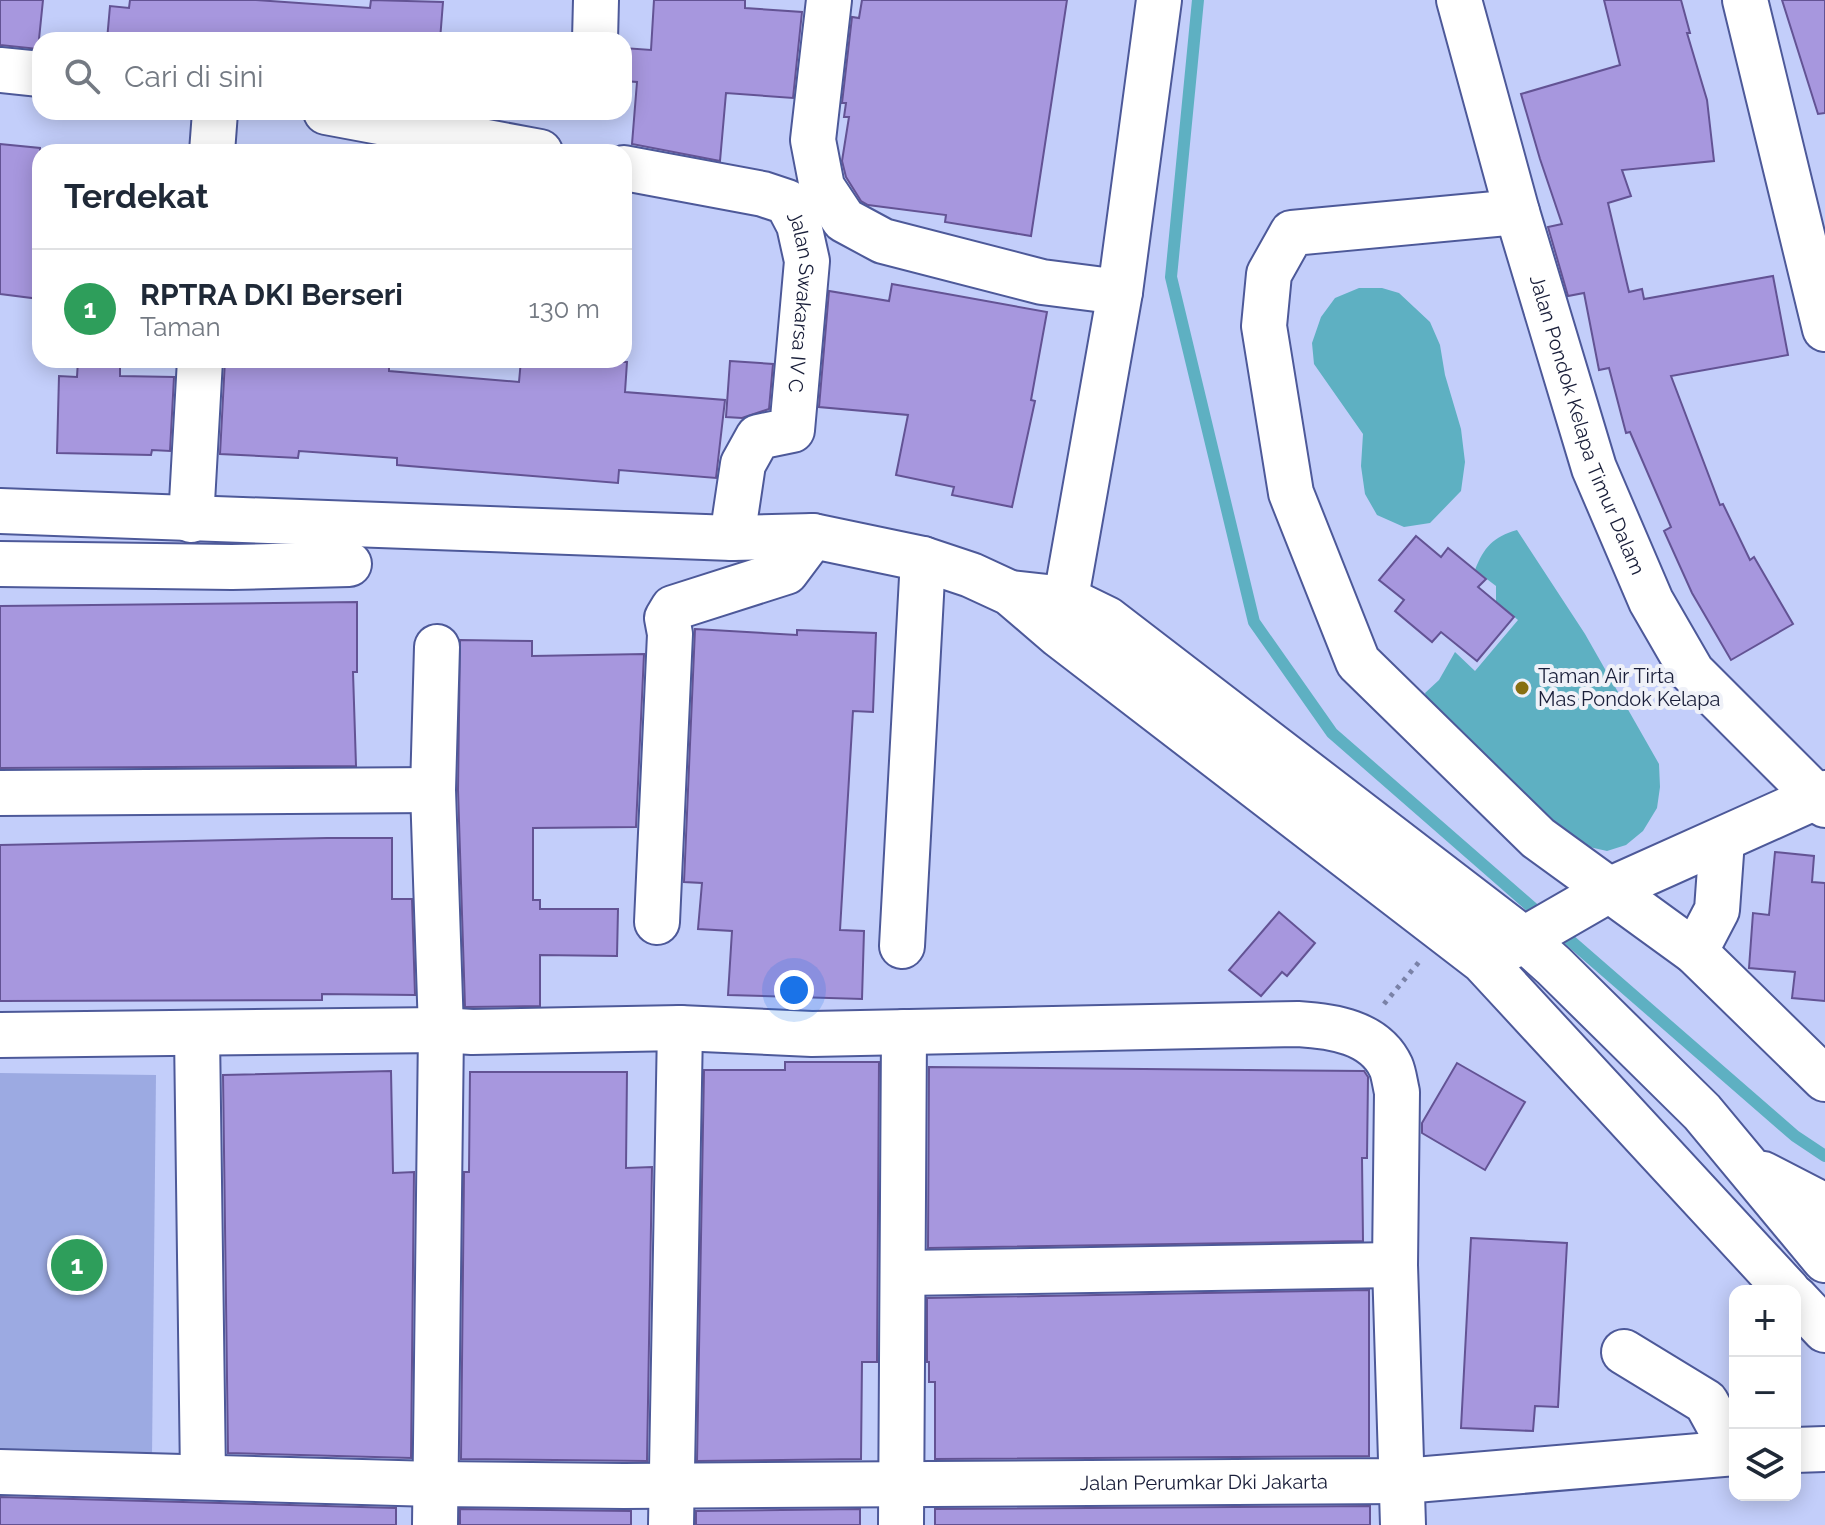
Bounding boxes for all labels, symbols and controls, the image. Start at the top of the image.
search box [32,32,632,120]
icon: search [60,54,104,98]
text: Cari di sini [124,59,264,94]
text: Terdekat [64,176,209,216]
street label: Jalan Swakarsa IV C [782,207,819,394]
street label: Jalan Pondok Kelapa Timur Dalam [1525,272,1650,578]
text: RPTRA DKI Berseri [140,277,403,312]
text: 1 [84,294,96,324]
text: 130 m [529,294,600,324]
text: Taman [140,312,221,342]
place label: Taman Air Tirta Mas Pondok Kelapa [1538,664,1721,711]
marker: Taman Air Tirta Mas Pondok Kelapa [1513,679,1531,697]
your location [774,970,814,1010]
pin: 1 [51,1235,103,1295]
map controls [1729,1285,1801,1501]
button: + [1729,1285,1801,1357]
button: − [1729,1357,1801,1429]
button: layers [1729,1429,1801,1501]
street label: Jalan Perumkar Dki Jakarta [1080,1469,1328,1495]

